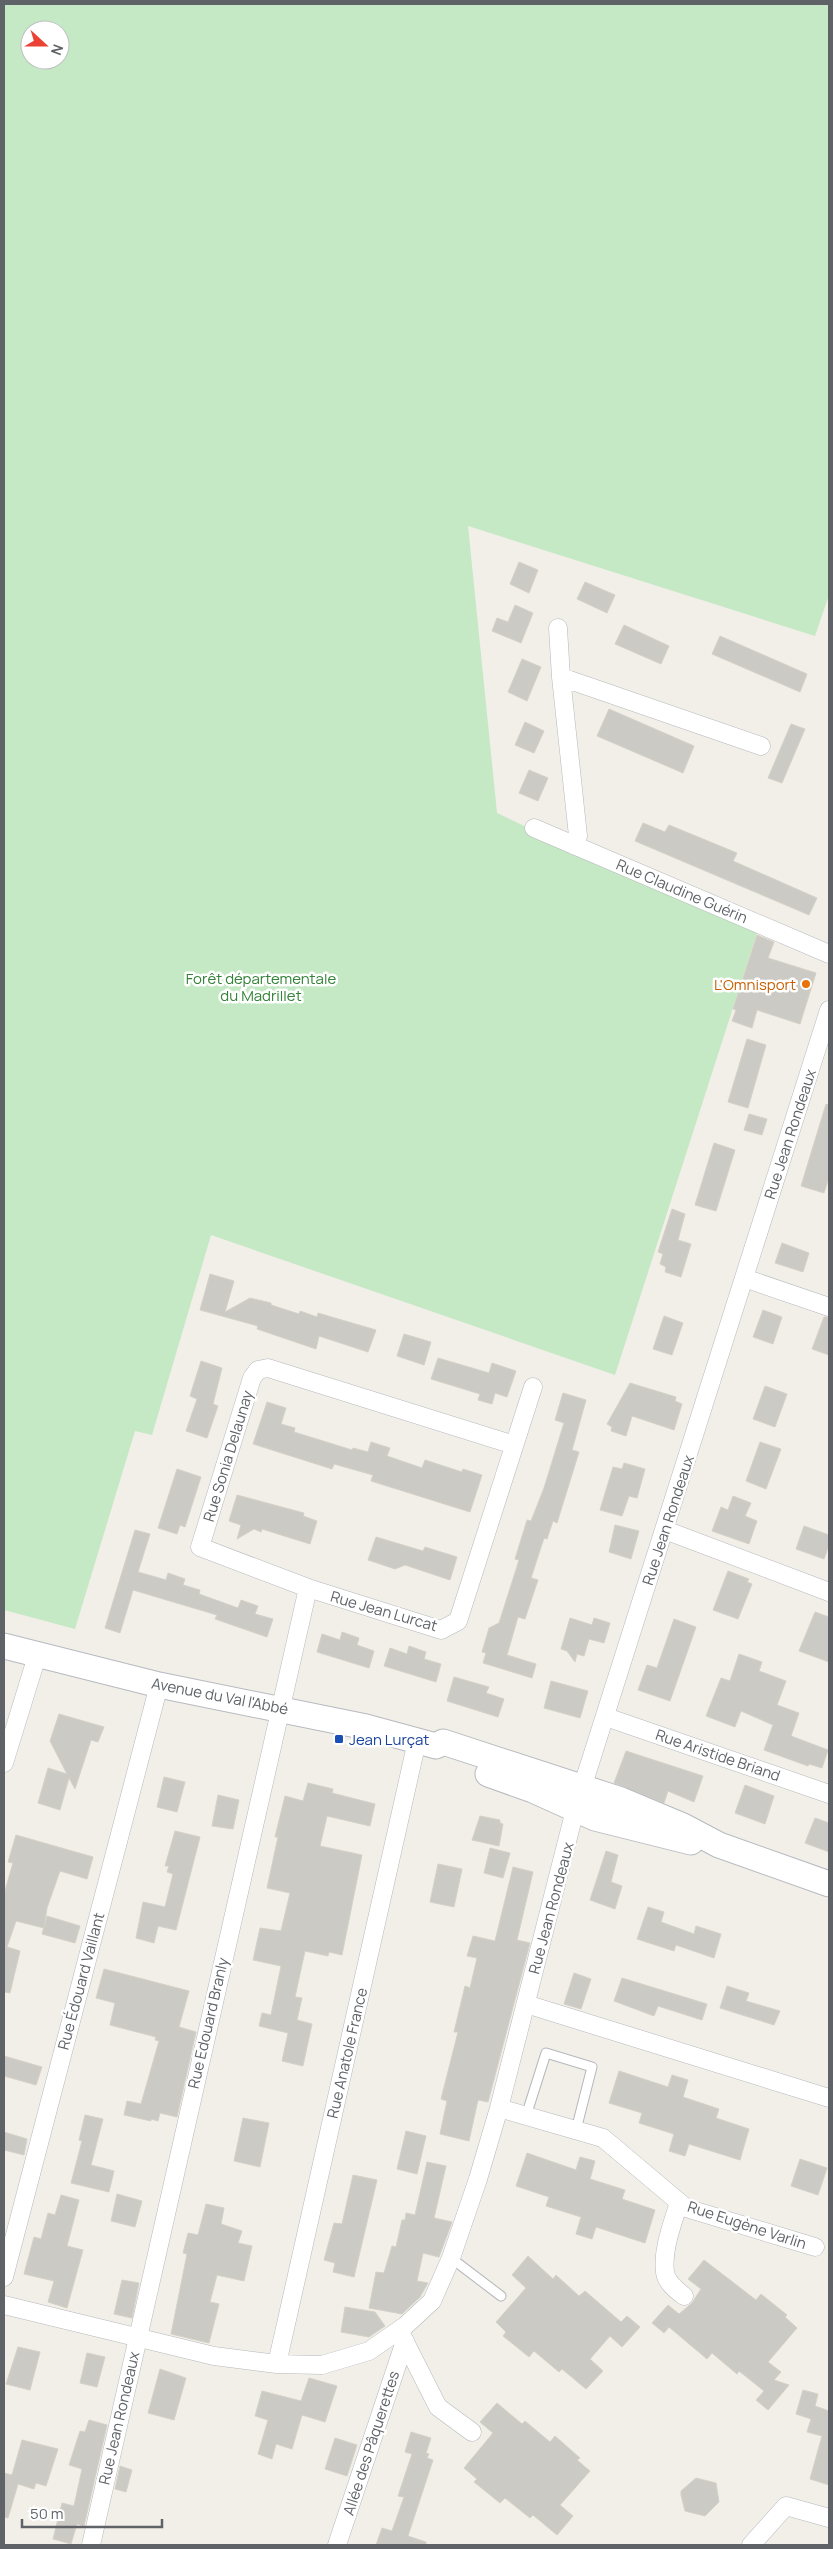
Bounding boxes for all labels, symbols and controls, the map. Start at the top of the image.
north arrow [20,20,70,70]
text: N [47,42,68,58]
street label: Rue Claudine Guérin [613,854,751,928]
park label: Forêt départementale du Madrillet [186,968,336,1006]
place label: L'Omnisport [714,974,796,995]
marker: L'Omnisport [800,978,812,990]
street label: Rue Jean Rondeaux [759,1066,821,1202]
street label: Rue Sonia Delaunay [198,1388,258,1524]
street label: Rue Jean Rondeaux [637,1452,699,1588]
street label: Rue Jean Lurcat [328,1586,440,1636]
street label: Avenue du Val l'Abbé [150,1672,290,1720]
street label: Rue Aristide Briand [653,1724,783,1786]
place label: Jean Lurçat [349,1729,429,1750]
marker: Jean Lurçat [333,1733,345,1745]
street label: Rue Jean Rondeaux [523,1840,579,1976]
street label: Rue Édouard Vaillant [53,1910,109,2052]
street label: Rue Edouard Branly [183,1955,233,2091]
street label: Rue Anatole France [322,1985,372,2120]
street label: Rue Eugène Varlin [685,2196,809,2254]
street label: Rue Jean Rondeaux [93,2349,145,2487]
street label: Allée des Pâquerettes [338,2368,404,2518]
scale bar [22,2496,162,2528]
text: 50 m [30,2503,64,2524]

